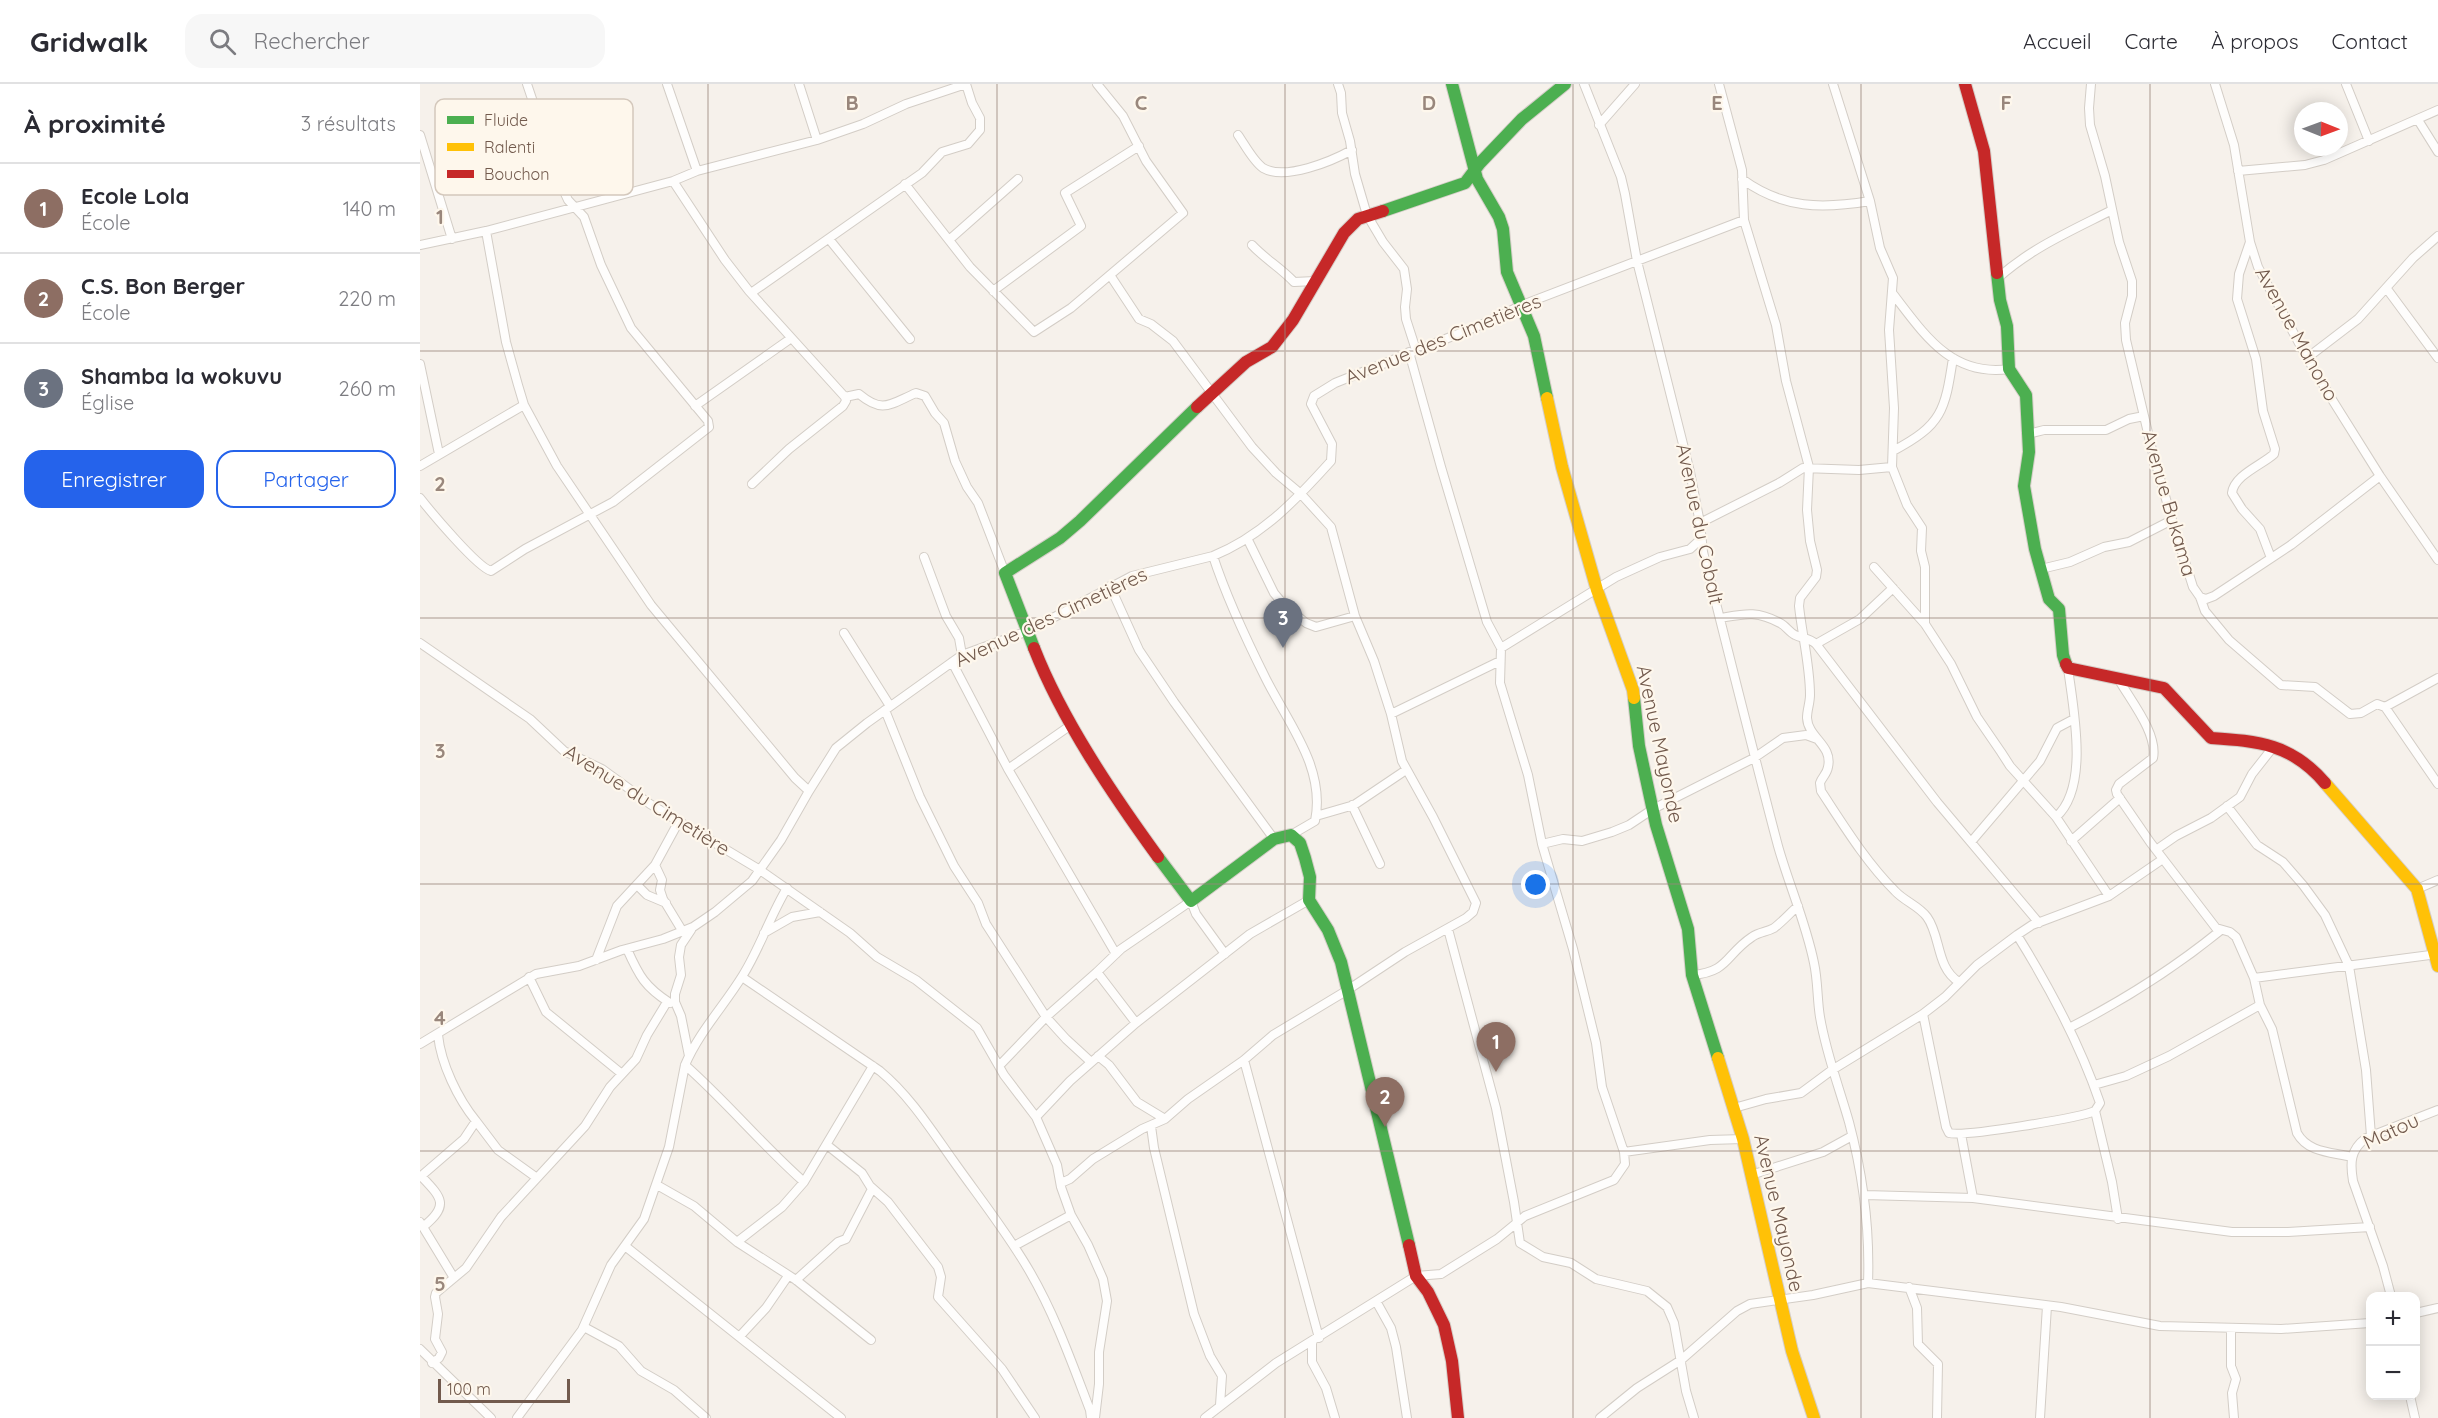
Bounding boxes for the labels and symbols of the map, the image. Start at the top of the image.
text: B [845,90,859,115]
text: C [1135,90,1148,115]
text: D [1422,90,1436,115]
text: E [1711,90,1723,115]
text: F [2000,90,2012,115]
legend [435,99,633,195]
north arrow [2294,102,2348,156]
text: Fluide [484,110,528,130]
text: Ralenti [484,137,535,157]
text: Bouchon [484,164,549,184]
text: 1 [436,204,444,229]
street label: Avenue Manono [2250,262,2345,405]
street label: Avenue des Cimetières [1341,288,1545,389]
street label: Avenue Bukama [2137,427,2202,579]
street label: Avenue du Cobalt [1671,441,1730,607]
text: 2 [434,471,446,496]
street label: Avenue des Cimetières [951,561,1151,672]
pin: 3 [1264,598,1302,648]
street label: Avenue Mayonde [1632,663,1689,825]
text: 3 [435,738,445,763]
street label: Avenue du Cimetière [560,738,735,861]
your location [1521,870,1550,899]
text: 4 [434,1005,446,1030]
pin: 1 [1476,1022,1516,1072]
pin: 2 [1366,1078,1404,1127]
street label: Matou [2359,1107,2423,1154]
street label: Avenue Mayonde [1749,1132,1810,1294]
text: 5 [434,1271,446,1296]
scale bar [438,1376,570,1404]

